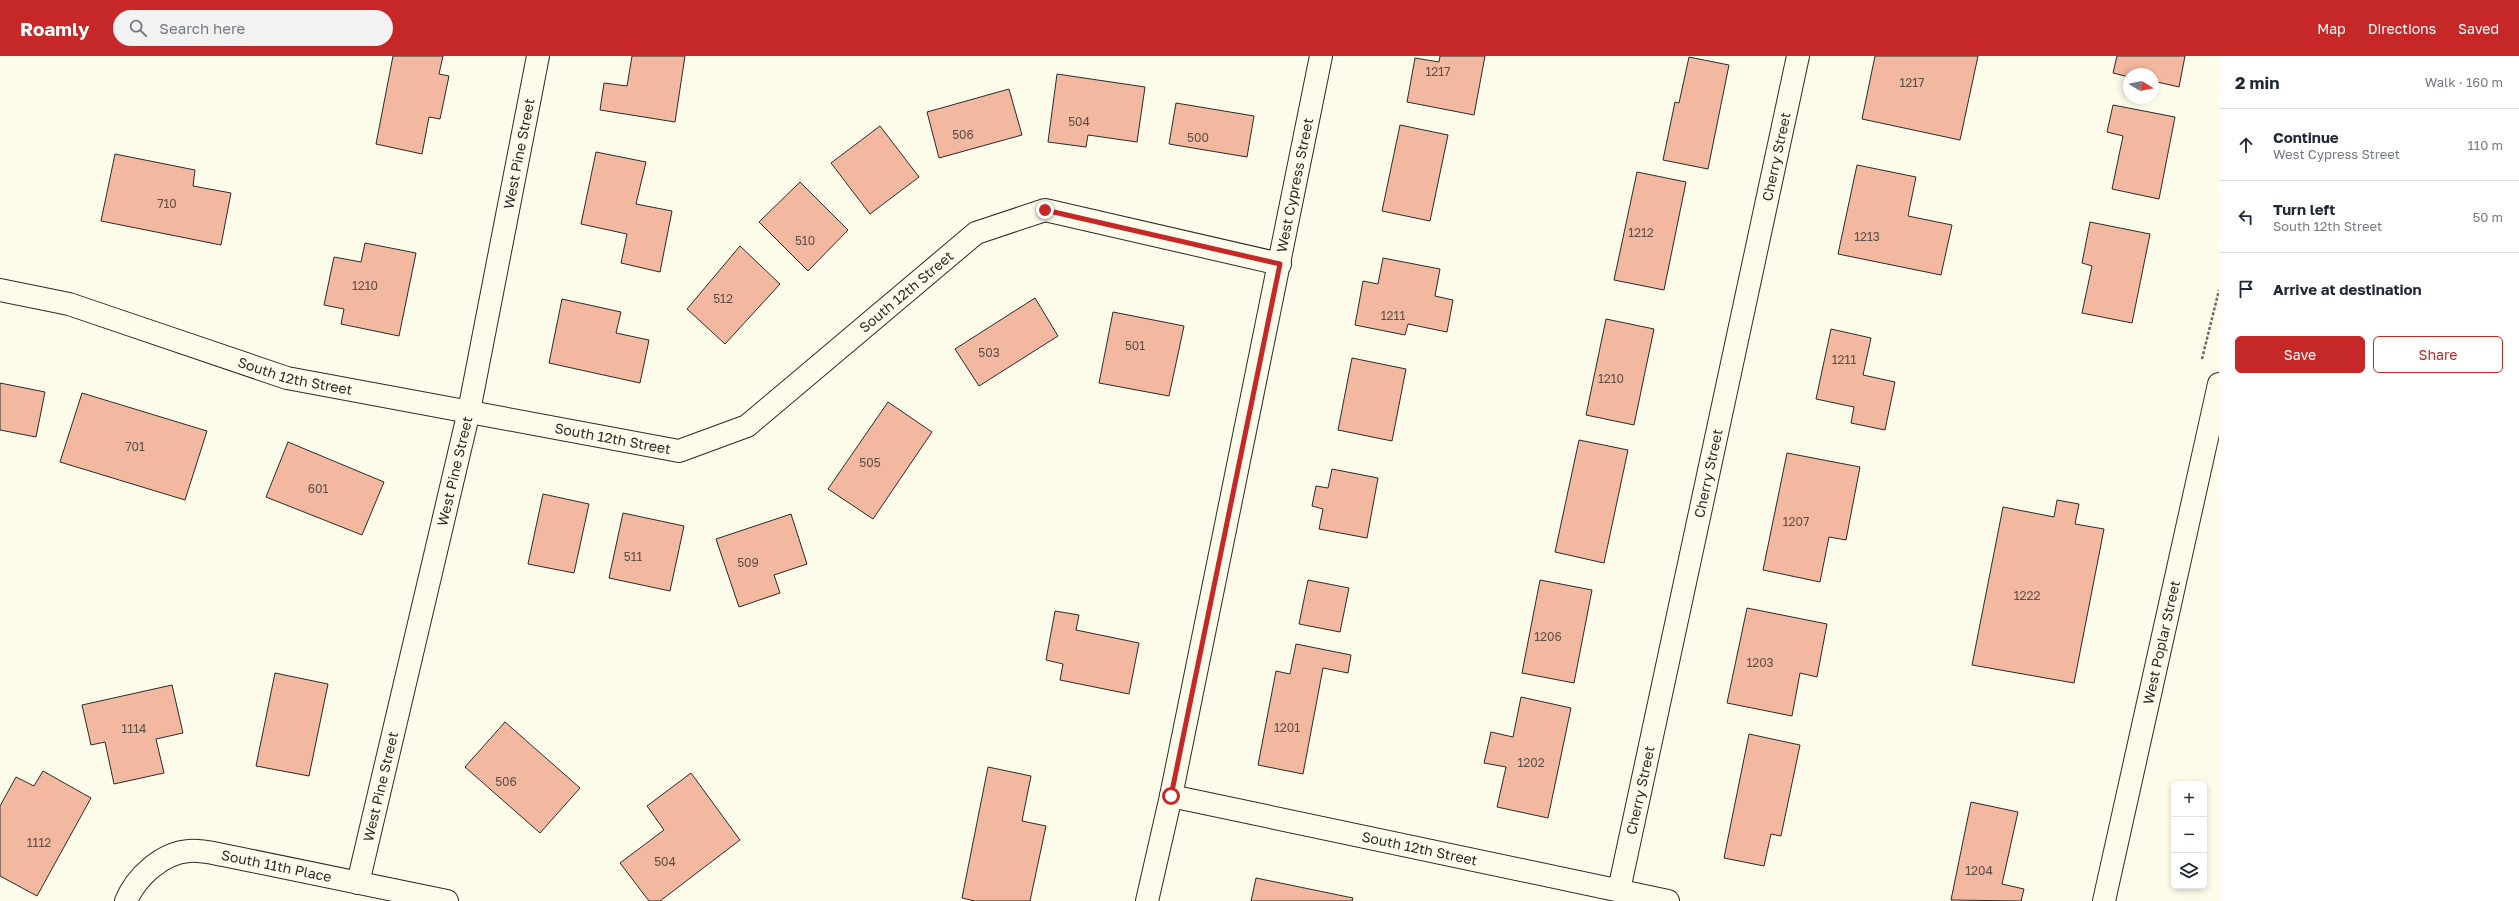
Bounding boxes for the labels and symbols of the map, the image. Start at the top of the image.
house number: 1217 [1426,64,1450,79]
north arrow [2123,68,2159,104]
house number: 1217 [1900,75,1924,90]
street label: West Pine Street [499,97,538,210]
street label: Cherry Street [1758,111,1794,203]
house number: 504 [1068,114,1090,129]
street label: West Cypress Street [1272,116,1316,254]
house number: 506 [952,127,974,142]
house number: 500 [1187,130,1209,145]
house number: 710 [157,196,177,211]
route end [1036,201,1054,219]
house number: 1212 [1628,225,1654,240]
house number: 1213 [1854,229,1880,244]
house number: 510 [795,233,815,248]
street label: South 12th Street [855,247,956,336]
house number: 1210 [352,278,378,293]
house number: 512 [713,291,733,306]
house number: 1211 [1381,308,1405,323]
house number: 501 [1125,338,1145,353]
house number: 503 [978,345,1000,360]
house number: 1211 [1832,352,1856,367]
street label: South 12th Street [236,353,354,398]
house number: 1210 [1598,371,1624,386]
street label: West Pine Street [433,415,475,528]
street label: South 12th Street [553,419,672,457]
street label: Cherry Street [1690,427,1726,519]
house number: 701 [125,439,145,454]
house number: 505 [859,455,881,470]
house number: 601 [308,481,328,496]
house number: 1207 [1783,514,1809,529]
house number: 511 [624,549,642,564]
house number: 509 [737,555,759,570]
street label: West Poplar Street [2139,579,2183,706]
house number: 1222 [2014,588,2040,603]
house number: 1206 [1534,629,1562,644]
house number: 1203 [1746,655,1774,670]
house number: 1201 [1274,720,1300,735]
house number: 1114 [122,721,146,736]
street label: West Pine Street [359,730,401,843]
street label: Cherry Street [1622,744,1658,836]
house number: 1202 [1517,755,1545,770]
house number: 506 [495,774,517,789]
route start [1162,787,1180,805]
street label: South 12th Street [1360,828,1479,868]
house number: 1112 [27,835,51,850]
street label: South 11th Place [220,846,333,885]
house number: 504 [654,854,676,869]
house number: 1204 [1965,863,1993,878]

